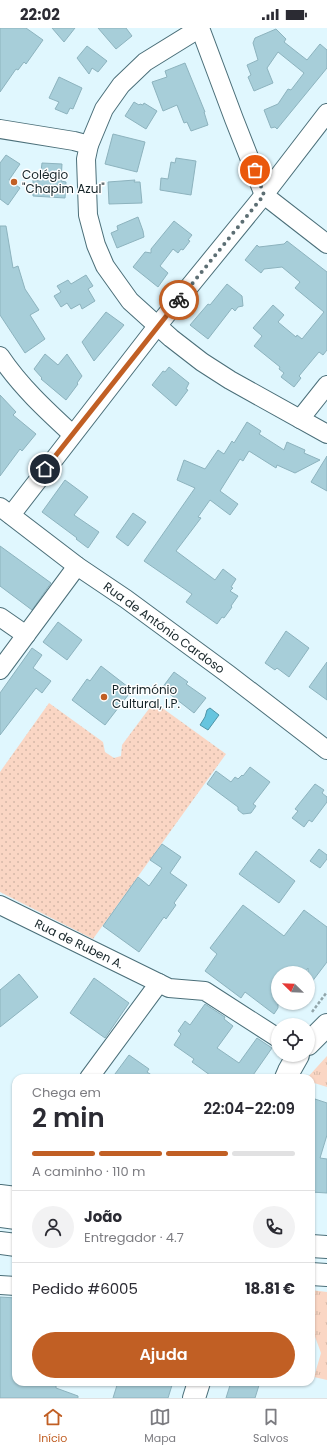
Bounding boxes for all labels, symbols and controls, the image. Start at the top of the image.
text: 22:02 [20,4,60,25]
pin [238,153,272,187]
icon: bag [244,159,266,181]
place label: Colégio "Chapim Azul" [22,166,105,197]
marker: Colégio "Chapim Azul" [9,177,19,187]
courier [159,280,199,320]
icon: bike [168,289,190,311]
pin [28,452,62,486]
icon: home [34,458,56,480]
street label: Rua de António Cardoso [100,578,229,678]
place label: Património Cultural, I.P. [112,681,180,712]
marker: Património Cultural, I.P. [99,692,109,702]
street label: Rua de Ruben A. [32,915,127,972]
north arrow [271,966,315,1010]
map controls [271,966,315,1062]
button: locate [271,1018,315,1062]
text: Chega em [32,1083,101,1102]
text: 22:04–22:09 [203,1098,295,1119]
text: 2 min [32,1100,105,1136]
text: A caminho · 110 m [32,1162,146,1181]
button: person [32,1206,74,1248]
text: João [84,1206,122,1227]
button: phone [253,1206,295,1248]
text: Entregador · 4.7 [84,1228,184,1247]
text: Pedido #6005 [32,1278,138,1299]
text: 18.81 € [245,1278,295,1299]
button: Ajuda [32,1332,295,1378]
tab: Início [38,1406,67,1447]
tab: Mapa [144,1406,176,1447]
tab: Salvos [253,1406,289,1447]

